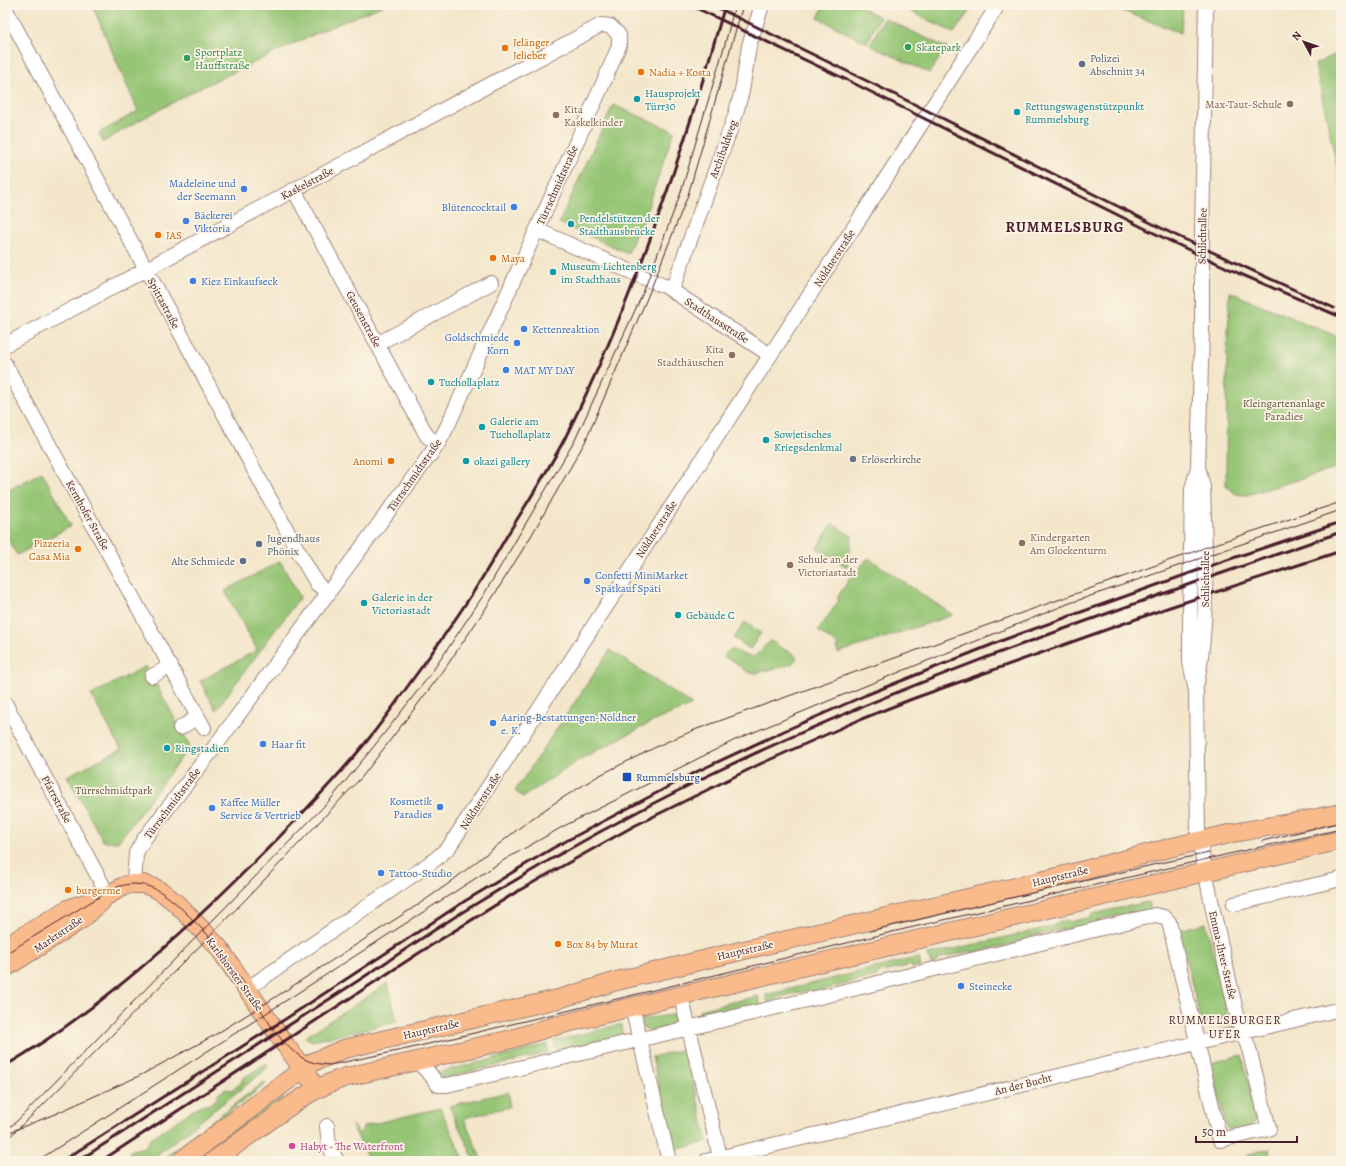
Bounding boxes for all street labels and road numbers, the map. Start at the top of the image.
street label: Archibaldweg [706,117,741,181]
street label: Türrschmidtstraße [533,143,582,227]
street label: Kaskelstraße [278,163,336,204]
street label: Schlichtallee [1195,208,1210,264]
street label: Nöldnerstraße [810,227,859,290]
street label: Spittastraße [144,275,183,331]
street label: Geusenstraße [342,288,385,350]
street label: Stadthausstraße [682,294,752,347]
street label: Türrschmidtstraße [384,436,445,515]
street label: Kernhofer Straße [62,478,113,553]
street label: Nöldnerstraße [632,498,681,561]
street label: Schlichtallee [1198,551,1213,607]
street label: Türrschmidtstraße [141,765,204,842]
street label: Nöldnerstraße [456,770,505,833]
street label: Pfarrstraße [38,773,75,826]
street label: Hauptstraße [1031,862,1090,891]
street label: Emma-Ihrer-Straße [1205,909,1240,1001]
street label: Marktstraße [31,912,86,956]
street label: Karlshorster Straße [203,934,267,1014]
street label: Hauptstraße [716,937,775,964]
street label: Hauptstraße [402,1016,461,1043]
street label: An der Bucht [992,1070,1054,1099]

